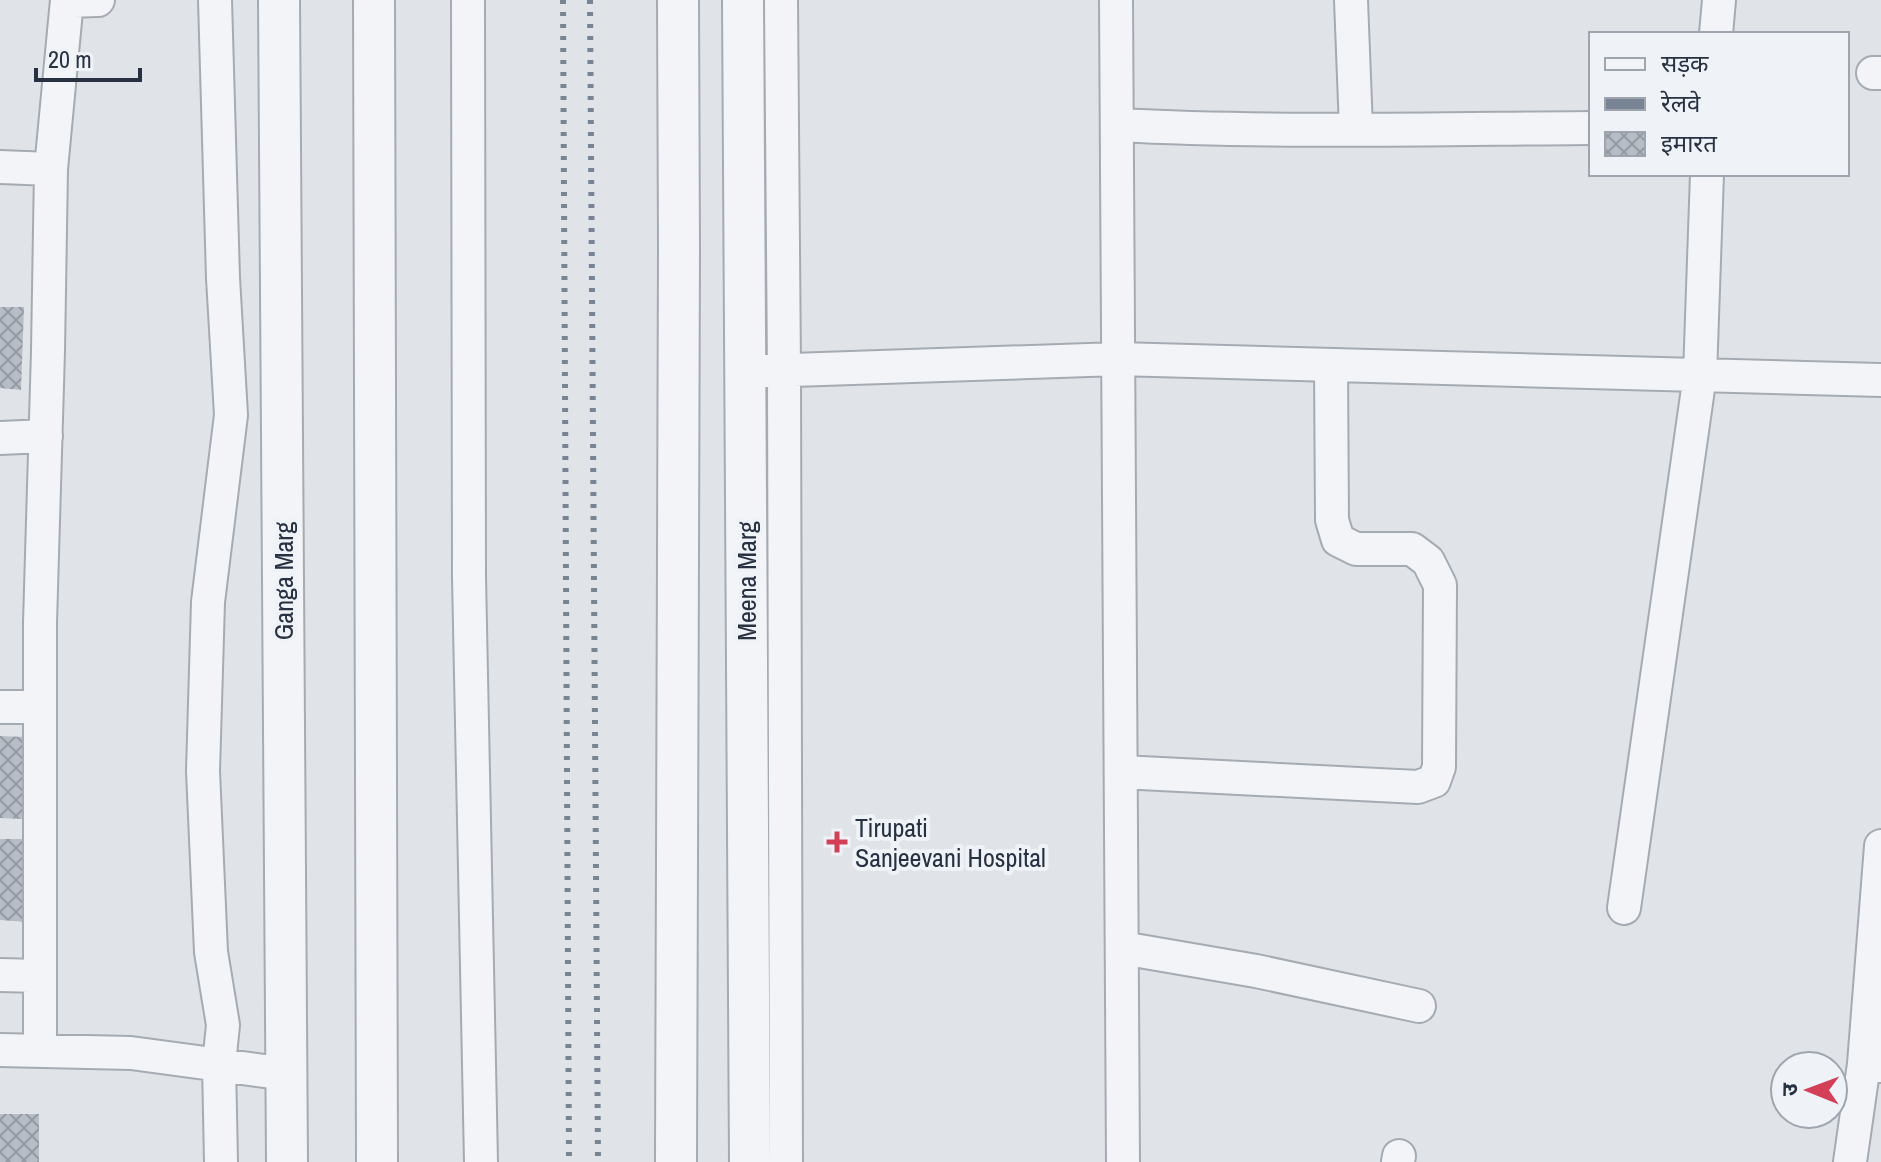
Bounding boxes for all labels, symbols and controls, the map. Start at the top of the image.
scale bar [36,32,140,82]
legend [1589,32,1849,176]
text: 20 m [48,43,92,75]
text: सड़क [1661,47,1709,79]
text: रेलवे [1660,87,1701,119]
text: इमारत [1661,127,1718,159]
street label: Meena Marg [729,521,764,641]
street label: Ganga Marg [266,522,301,640]
place label: Tirupati Sanjeevani Hospital [855,810,1046,875]
marker: Tirupati Sanjeevani Hospital [826,831,848,853]
north arrow [1769,1050,1849,1130]
text: उ [1774,1082,1804,1096]

